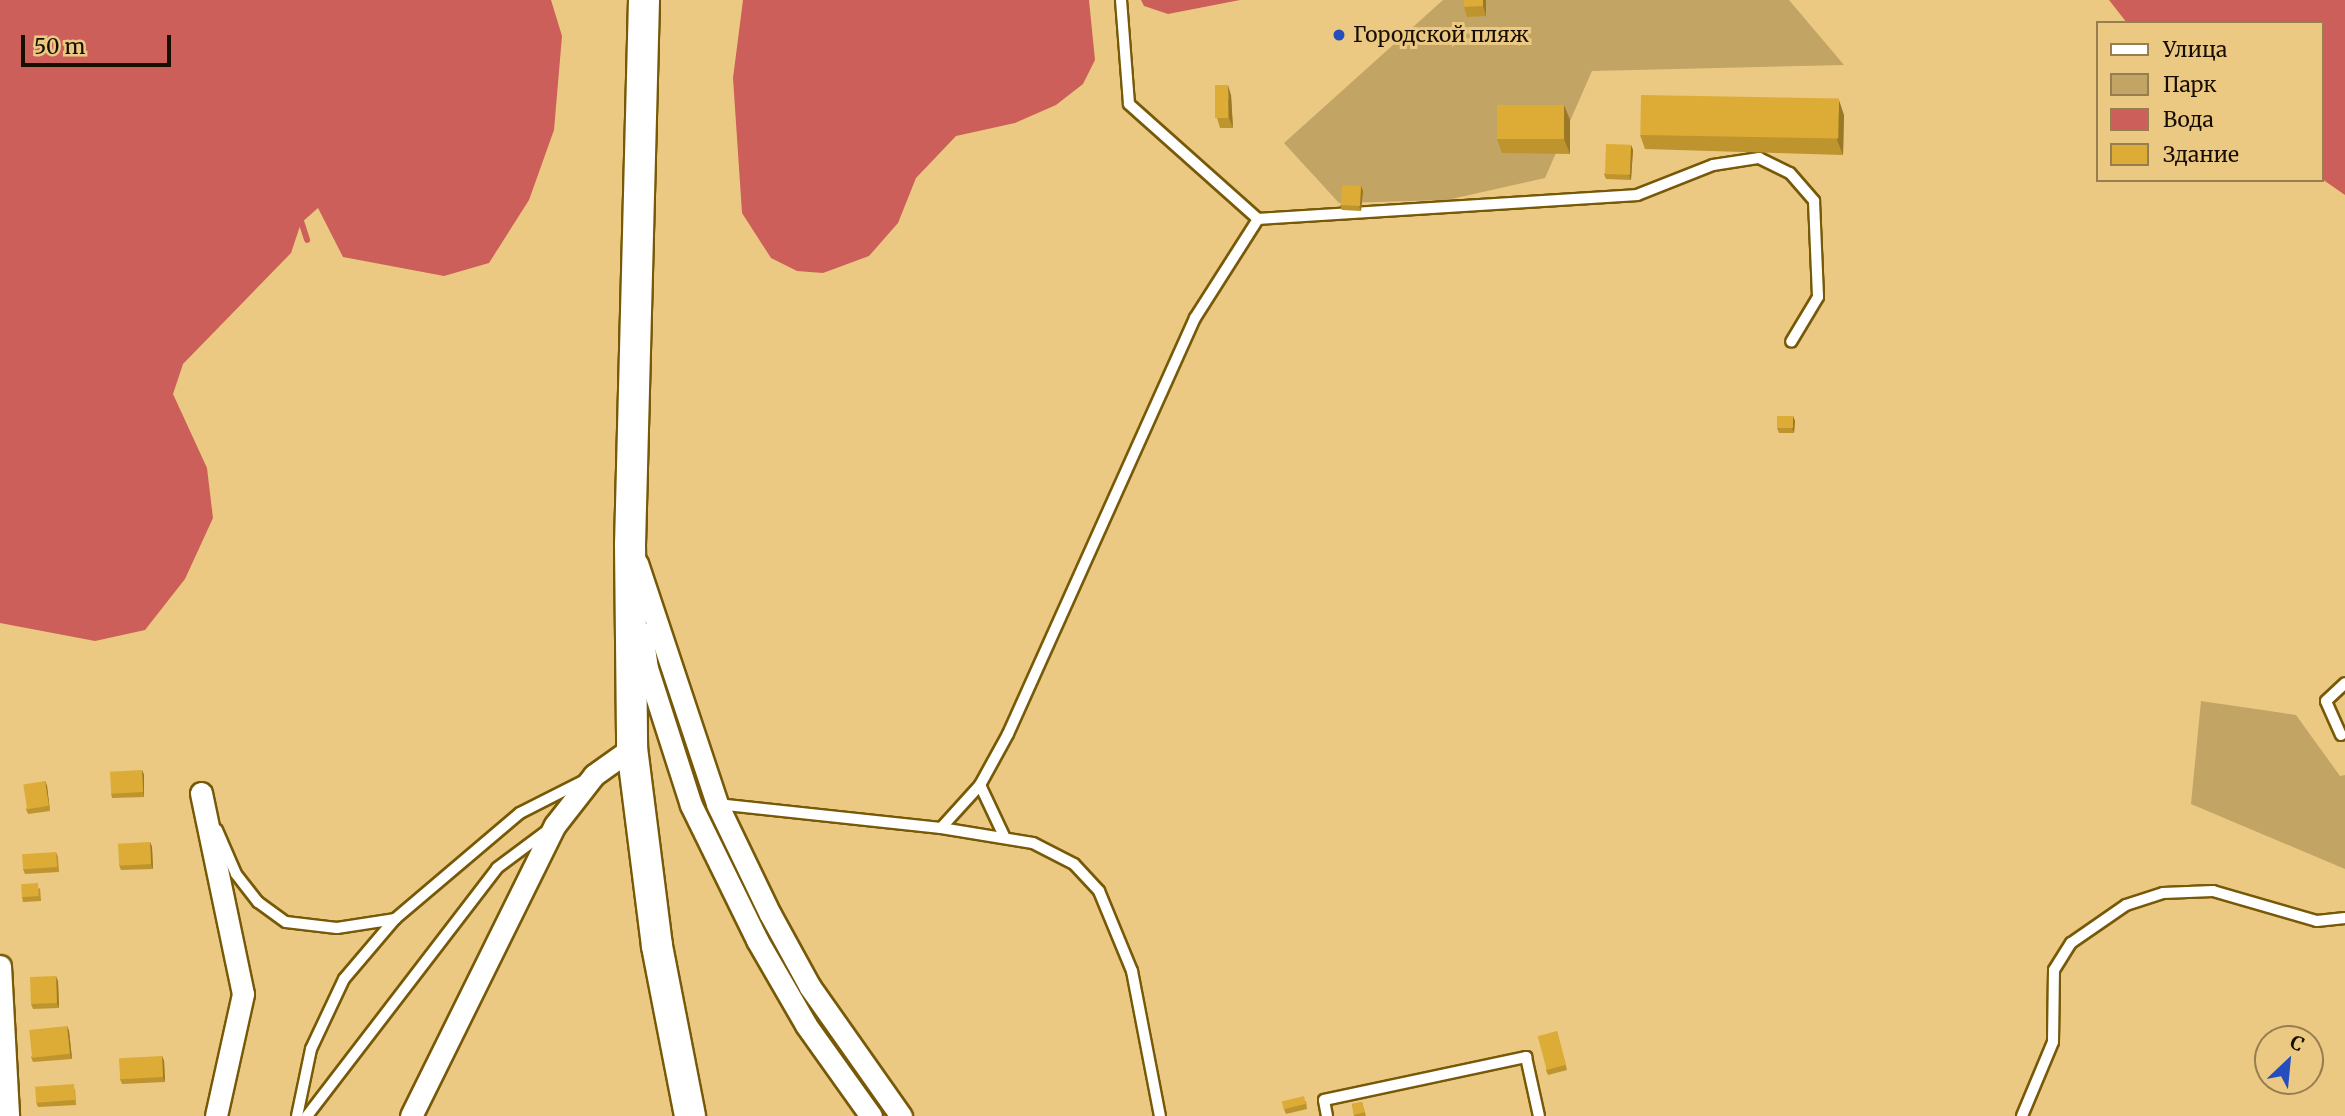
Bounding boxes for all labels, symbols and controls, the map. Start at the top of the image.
scale bar [24,21,175,65]
legend [2096,21,2324,182]
place label: Городской пляж [1353,22,1529,48]
marker: Городской пляж [1331,27,1347,43]
text: 50 m [34,33,85,60]
text: Улица [2163,36,2227,63]
text: Парк [2163,71,2217,98]
text: Вода [2163,106,2214,133]
text: Здание [2163,141,2239,168]
north arrow [2254,1025,2324,1095]
text: С [2286,1029,2308,1056]

